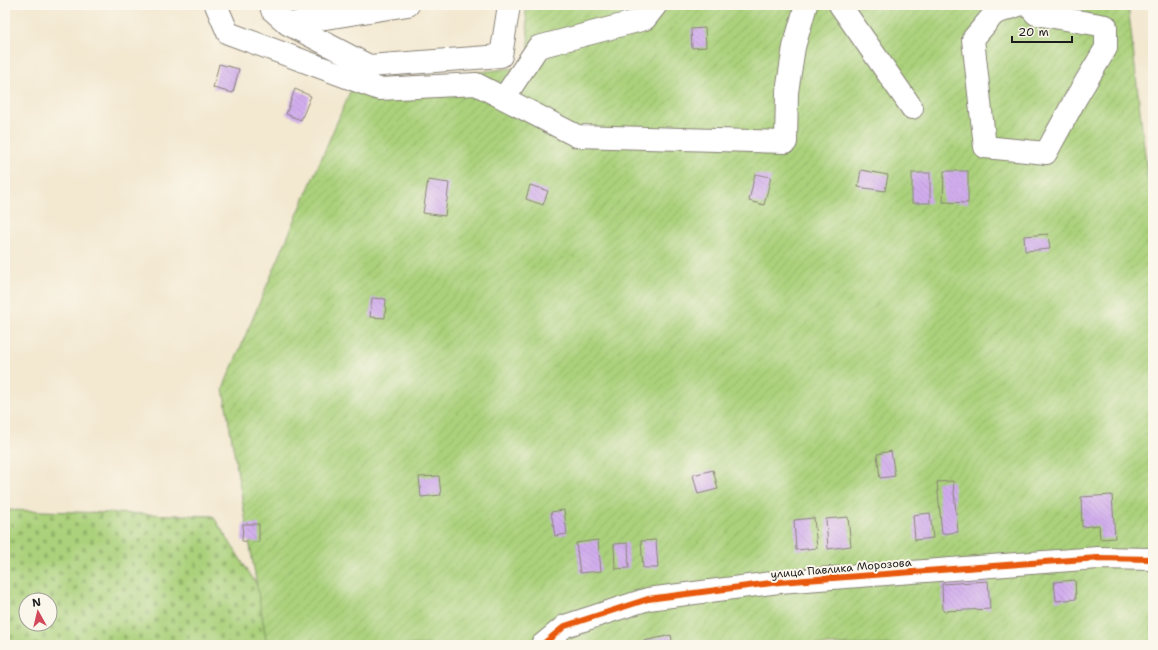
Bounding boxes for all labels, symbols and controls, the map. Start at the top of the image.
scale bar [1012,18,1072,44]
text: 20 m [1018,24,1049,40]
street label: улица Павлика Морозова [770,555,912,582]
north arrow [18,592,58,632]
text: N [31,595,42,611]

